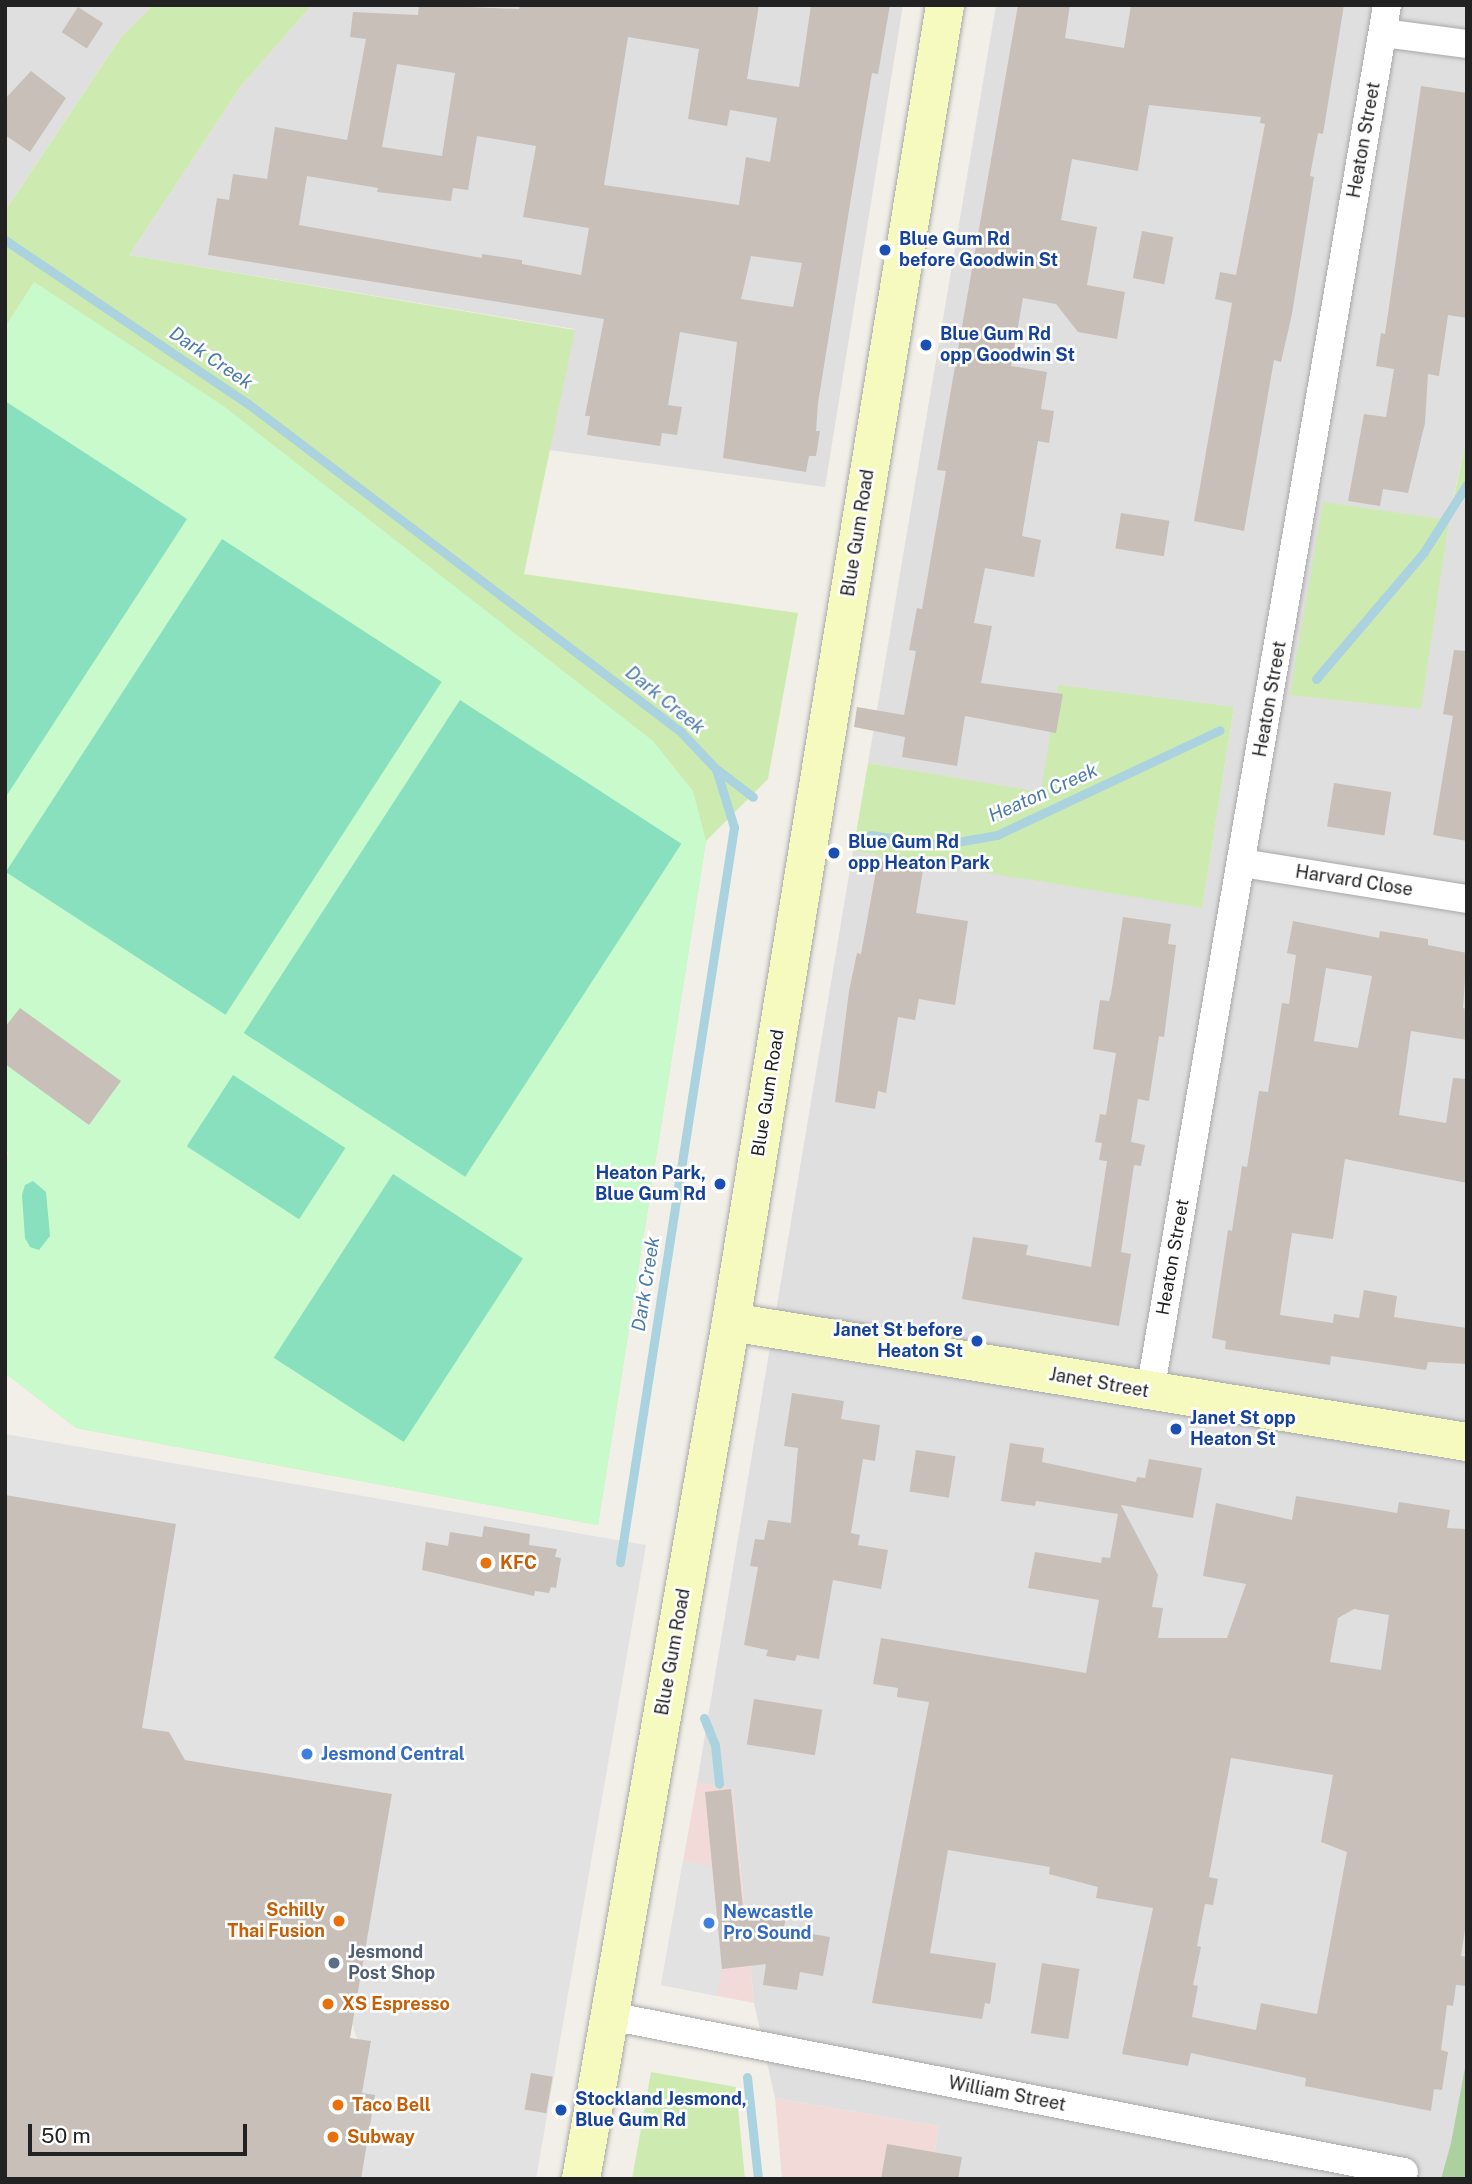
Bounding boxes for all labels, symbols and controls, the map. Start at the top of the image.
street label: Heaton Street [1343,80,1385,200]
place label: Blue Gum Rd before Goodwin St [899,229,1058,272]
marker: Blue Gum Rd before Goodwin St [877,242,893,258]
water label: Dark Creek [165,322,257,394]
place label: Blue Gum Rd opp Goodwin St [940,324,1075,366]
marker: Blue Gum Rd opp Goodwin St [918,337,934,353]
street label: Blue Gum Road [837,468,879,598]
street label: Heaton Street [1249,639,1291,759]
water label: Dark Creek [621,661,709,739]
water label: Heaton Creek [985,759,1101,827]
place label: Blue Gum Rd opp Heaton Park [848,832,990,874]
marker: Blue Gum Rd opp Heaton Park [826,845,842,861]
street label: Harvard Close [1294,861,1414,901]
street label: Blue Gum Road [747,1028,789,1158]
place label: Heaton Park, Blue Gum Rd [595,1163,706,1206]
marker: Heaton Park, Blue Gum Rd [712,1176,728,1192]
street label: Heaton Street [1152,1197,1194,1317]
water label: Dark Creek [627,1235,665,1333]
place label: Janet St before Heaton St [833,1320,963,1362]
marker: Janet St before Heaton St [969,1333,985,1349]
street label: Janet Street [1047,1364,1151,1402]
place label: Janet St opp Heaton St [1190,1408,1296,1450]
marker: Janet St opp Heaton St [1168,1421,1184,1437]
place label: KFC [500,1552,537,1574]
marker: KFC [478,1555,494,1571]
street label: Blue Gum Road [651,1587,695,1717]
place label: Jesmond Central [321,1743,465,1765]
marker: Jesmond Central [299,1746,315,1762]
place label: Schilly Thai Fusion [227,1900,325,1942]
place label: Newcastle Pro Sound [723,1902,813,1944]
marker: Schilly Thai Fusion [331,1913,347,1929]
marker: Newcastle Pro Sound [701,1915,717,1931]
place label: Jesmond Post Shop [348,1942,435,1984]
marker: Jesmond Post Shop [326,1955,342,1971]
place label: XS Espresso [342,1993,450,2015]
marker: XS Espresso [320,1996,336,2012]
street label: William Street [946,2072,1068,2116]
place label: Stockland Jesmond, Blue Gum Rd [575,2089,747,2132]
place label: Taco Bell [352,2094,431,2116]
marker: Taco Bell [330,2097,346,2113]
marker: Stockland Jesmond, Blue Gum Rd [553,2102,569,2118]
scale bar [32,2110,250,2154]
text: 50 m [41,2123,91,2148]
place label: Subway [347,2126,415,2148]
marker: Subway [325,2129,341,2145]

